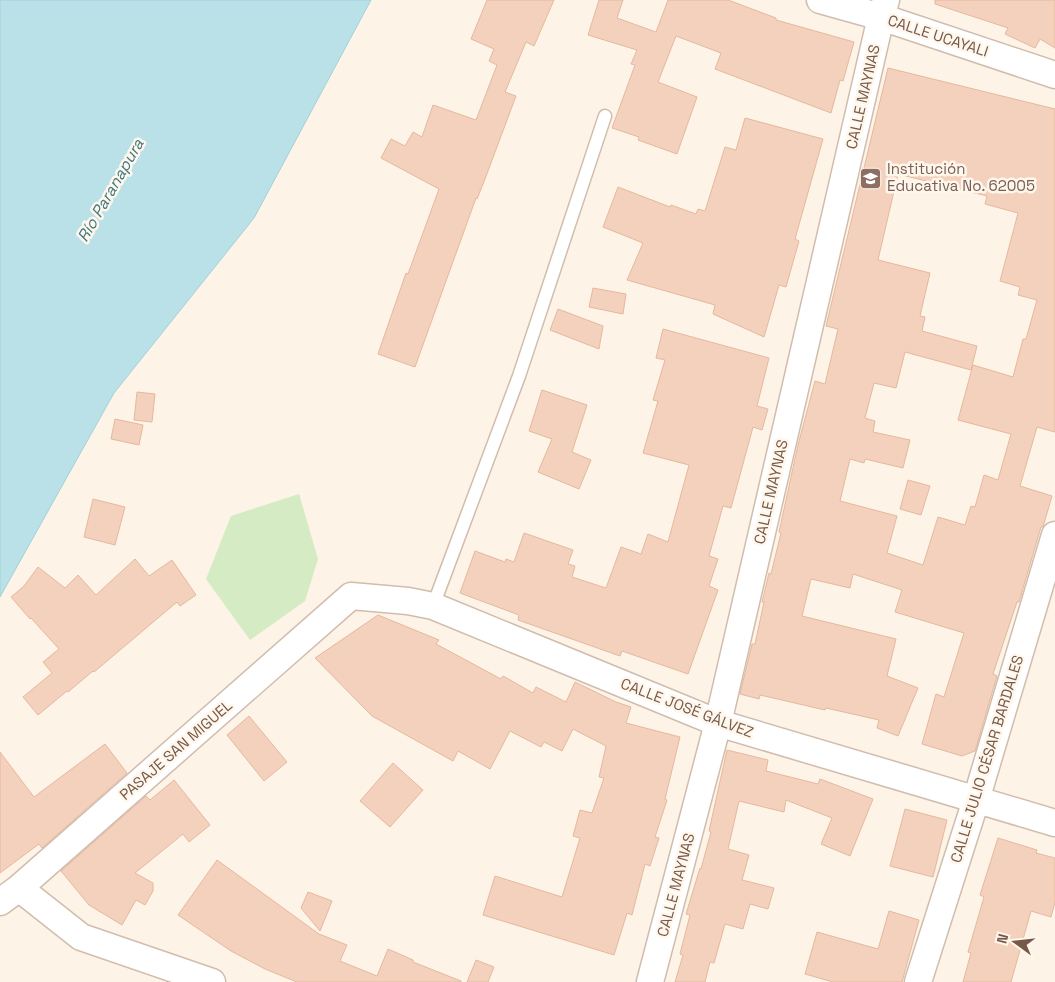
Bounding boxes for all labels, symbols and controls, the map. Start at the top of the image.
street label: CALLE UCAYALI [885,10,991,61]
street label: CALLE MAYNAS [841,43,884,151]
water label: Río Paranapura [72,134,149,246]
place label: Institución Educativa No. 62005 [887,159,1035,195]
school or university icon: Institución Educativa No. 62005 [859,166,883,190]
street label: CALLE MAYNAS [749,438,792,546]
street label: CALLE JULIO CÉSAR BARDALES [946,653,1027,865]
street label: CALLE JOSÉ GÁLVEZ [618,673,756,742]
street label: PASAJE SAN MIGUEL [115,696,236,804]
street label: CALLE MAYNAS [653,831,698,939]
north arrow [990,917,1040,967]
text: N [993,932,1012,946]

